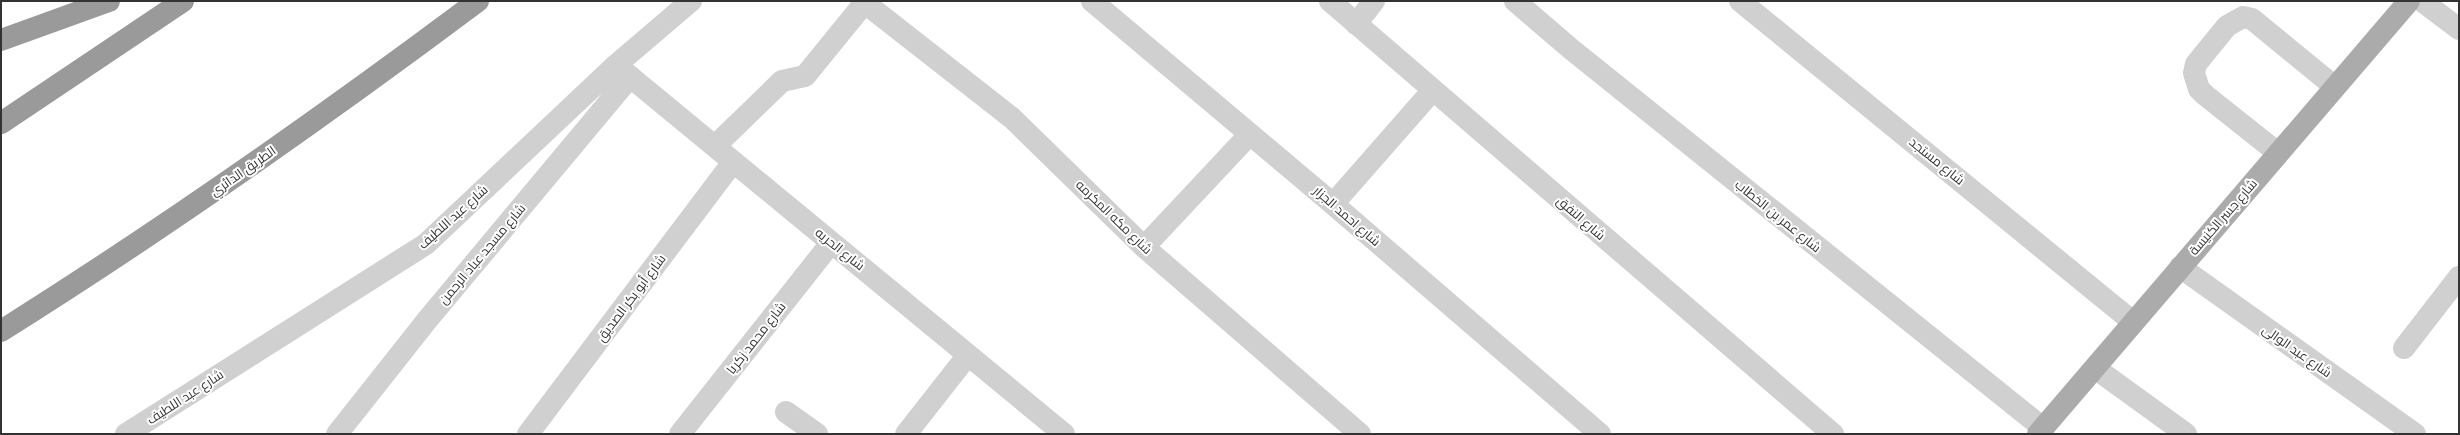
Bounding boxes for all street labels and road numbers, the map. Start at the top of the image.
street label: شارع مستجد [1906,134,1968,189]
street label: الطريق الدائري [207,143,280,202]
street label: شارع جسر الكنيسة [2186,176,2261,259]
street label: شارع مكه المكرمه [1072,177,1155,258]
street label: شارع عمر بن الخطاب [1731,177,1824,256]
street label: شارع عبد اللطيف [415,182,491,253]
street label: شارع احمد الجزار [1309,182,1383,250]
street label: شارع النفق [1553,193,1608,244]
street label: شارع مسجد عباد الرحمن [436,201,529,308]
street label: شارع الحريه [812,225,868,274]
street label: شارع أبو بكر الصديق [593,251,669,345]
street label: شارع محمد زكريا [723,299,789,378]
street label: شارع عبد الوالى [2259,322,2335,381]
street label: شارع عبد اللطيف [144,367,227,428]

